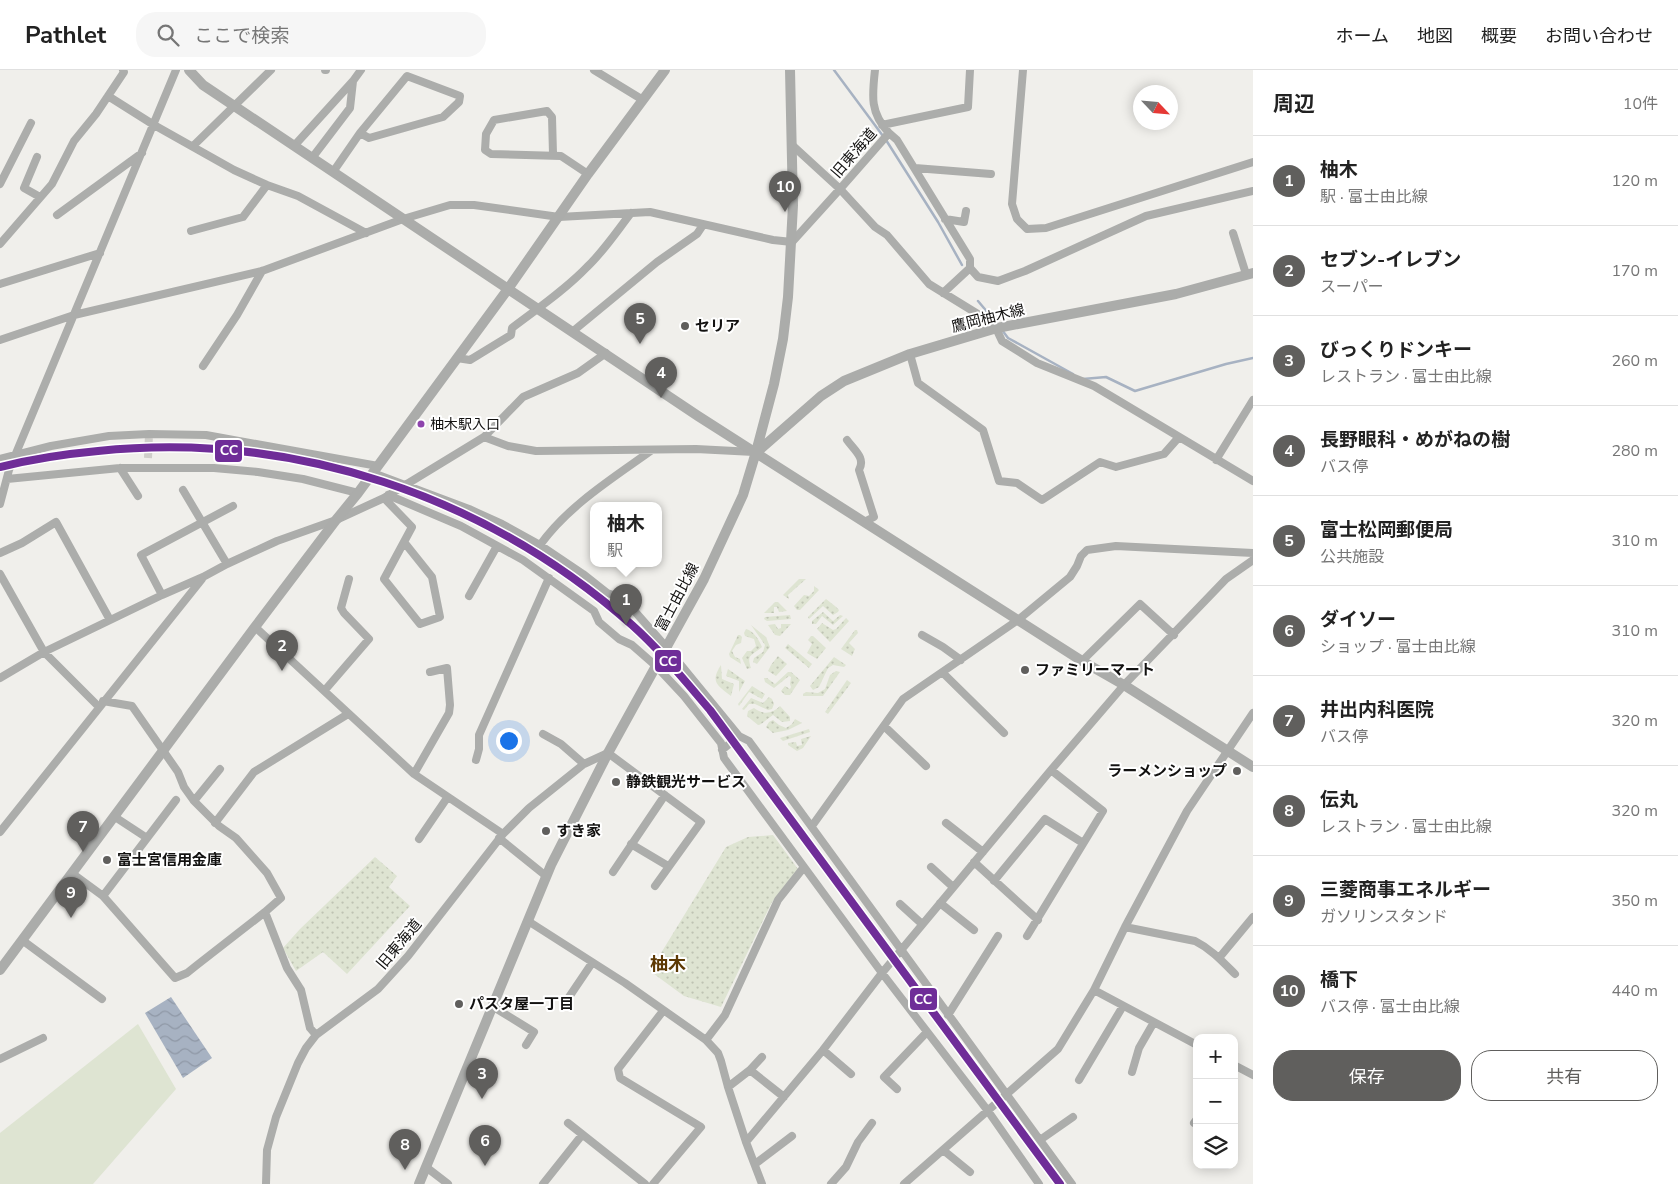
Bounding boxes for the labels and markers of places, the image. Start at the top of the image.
pin: 10 [769,171,801,212]
pin: 5 [624,303,656,344]
place label: セリア [695,316,740,336]
marker: セリア [679,320,691,332]
pin: 4 [645,357,677,398]
place label: 柚木駅入口 [430,415,500,434]
marker: 柚木駅入口 [416,419,426,429]
pin: 1 [610,584,642,625]
pin: 2 [266,630,298,671]
place label: ファミリーマート [1035,660,1155,680]
marker: ファミリーマート [1019,664,1031,676]
place label: ラーメンショップ [1108,761,1227,781]
marker: ラーメンショップ [1231,765,1243,777]
place label: 静鉄観光サービス [626,772,746,792]
marker: 静鉄観光サービス [610,776,622,788]
pin: 7 [67,811,99,852]
place label: すき家 [556,821,601,841]
marker: すき家 [540,825,552,837]
place label: 富士宮信用金庫 [117,850,222,870]
marker: 富士宮信用金庫 [101,854,113,866]
pin: 9 [55,877,87,918]
place label: パスタ屋一丁目 [469,994,574,1014]
marker: パスタ屋一丁目 [453,998,465,1010]
pin: 3 [466,1058,498,1099]
pin: 6 [469,1125,501,1166]
pin: 8 [389,1129,421,1170]

